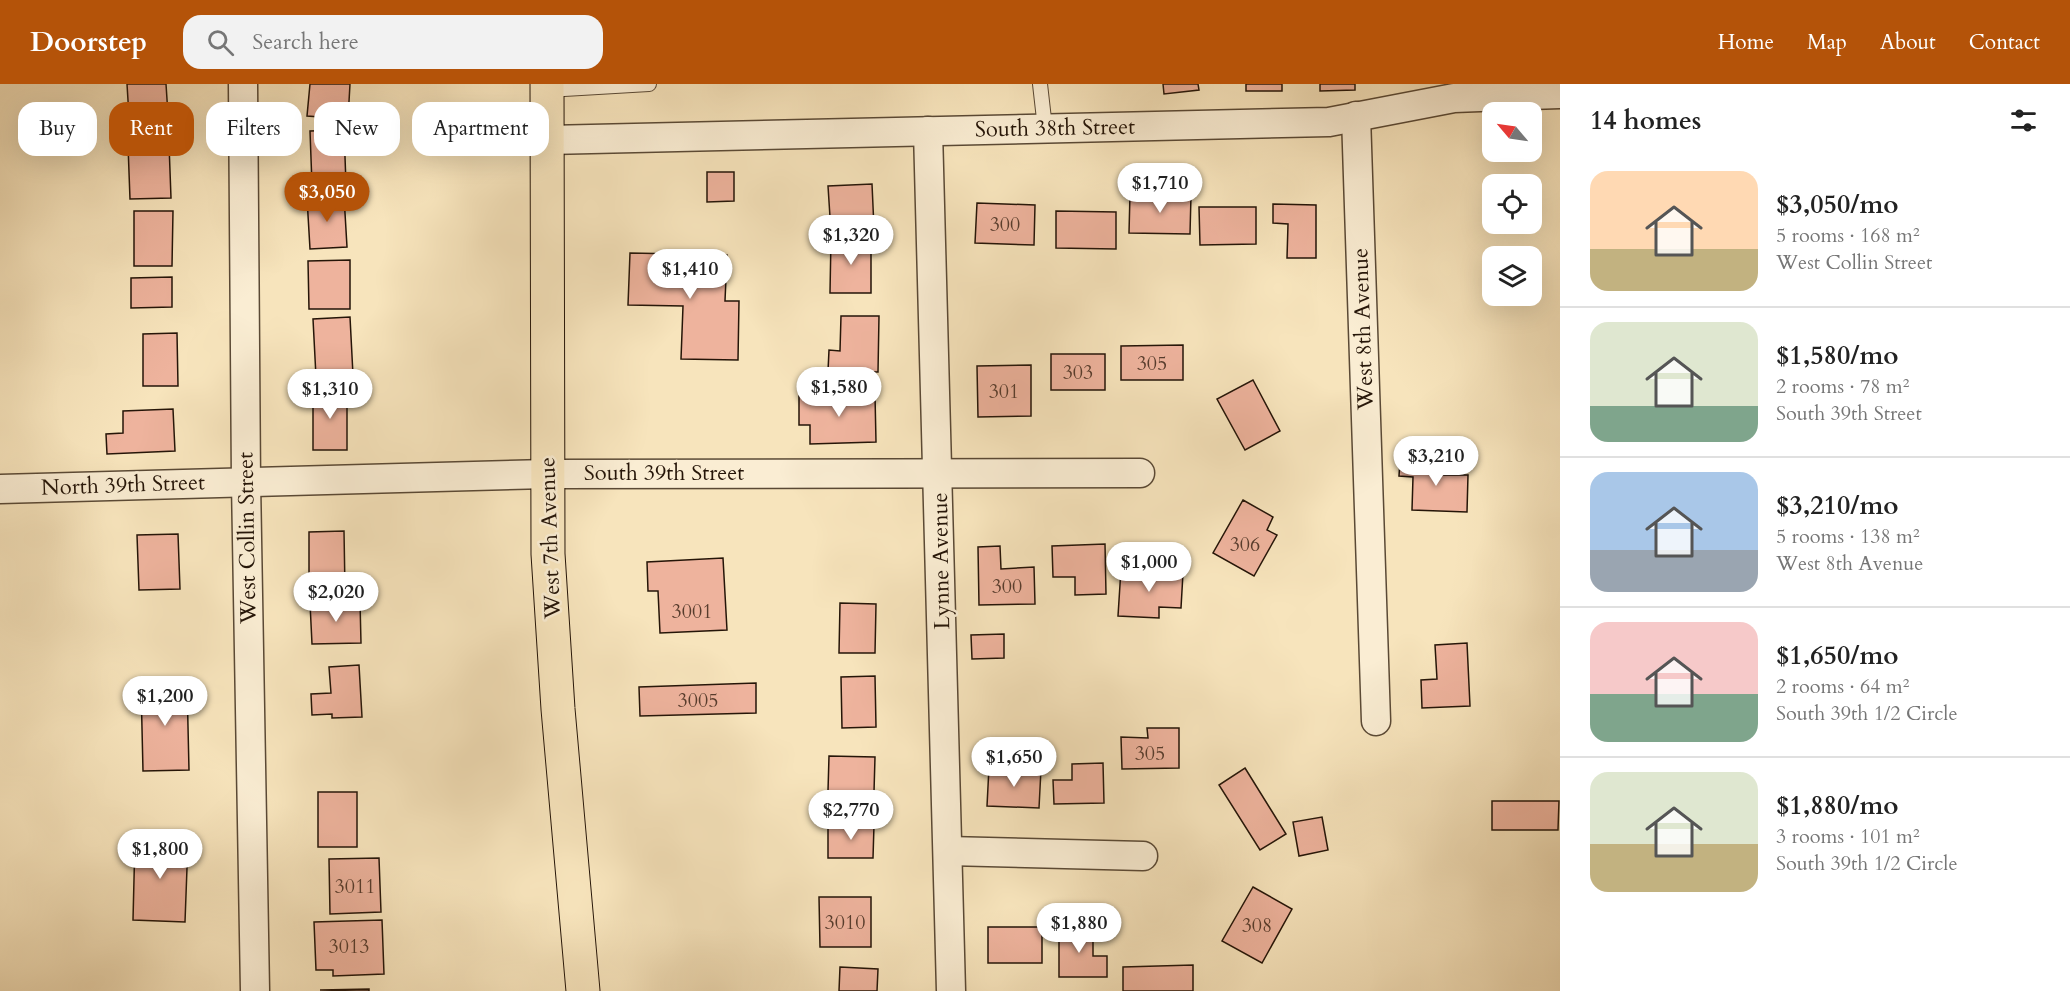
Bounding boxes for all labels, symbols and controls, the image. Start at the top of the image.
search box [183,15,603,69]
text: Doorstep [30,23,147,61]
icon: search [204,26,237,59]
text: Search here [252,27,359,57]
text: Home [1718,28,1774,57]
text: Map [1807,28,1847,57]
text: About [1880,28,1936,57]
text: Contact [1969,28,2040,57]
chip: Buy [18,102,97,156]
chip: Rent [109,102,194,156]
chip: Filters [206,102,302,156]
chip: New [314,102,400,156]
chip: Apartment [412,102,549,156]
north arrow [1482,102,1542,162]
map controls [1482,102,1542,306]
text: 14 homes [1590,103,1701,138]
icon: filters [2007,104,2040,137]
street label: South 38th Street [975,112,1135,144]
pin: $1,710 [1111,163,1209,214]
text: $1,710 [1131,169,1189,196]
pin: $3,050 [278,172,376,223]
button: locate [1482,174,1542,234]
text: $3,050 [298,178,356,205]
text: $3,050/mo [1776,187,1899,222]
icon: home [1638,195,1710,267]
house number: 300 [990,211,1020,238]
pin: $1,320 [802,215,900,266]
text: $1,320 [822,221,880,248]
text: 5 rooms · 168 m² [1776,222,1920,249]
button: layers [1482,246,1542,306]
street label: West 8th Avenue [1345,248,1381,411]
pin: $1,410 [641,249,739,300]
text: West Collin Street [1776,249,1932,276]
text: $1,410 [661,255,719,282]
text: $1,580/mo [1776,338,1899,373]
icon: home [1638,346,1710,418]
house number: 305 [1137,350,1167,377]
house number: 303 [1063,359,1093,386]
pin: $1,580 [790,367,888,418]
pin: $1,310 [281,369,379,420]
text: $1,580 [810,373,868,400]
text: 2 rooms · 78 m² [1776,373,1909,400]
text: $1,310 [301,375,359,402]
house number: 301 [989,378,1019,405]
text: South 39th Street [1776,400,1922,427]
pin: $3,210 [1387,436,1485,487]
text: $3,210 [1407,442,1465,469]
street label: West Collin Street [231,452,264,625]
street label: West 7th Avenue [532,457,568,620]
street label: South 39th Street [584,458,744,488]
street label: North 39th Street [41,467,206,503]
text: $3,210/mo [1776,488,1899,523]
street label: Lynne Avenue [925,492,957,630]
icon: home [1638,496,1710,568]
text: 5 rooms · 138 m² [1776,523,1920,550]
house number: 306 [1230,531,1260,558]
pin: $1,000 [1100,542,1198,593]
text: $1,000 [1120,548,1178,575]
text: West 8th Avenue [1776,550,1923,577]
pin: $2,020 [287,572,385,623]
house number: 300 [992,573,1022,600]
text: $2,020 [307,578,365,605]
house number: 3001 [672,598,712,625]
text: $1,650/mo [1776,638,1899,673]
icon: home [1638,646,1710,718]
text: 2 rooms · 64 m² [1776,673,1909,700]
pin: $1,200 [116,676,214,727]
text: $1,200 [136,682,194,709]
house number: 3005 [678,687,718,714]
text: South 39th 1/2 Circle [1776,700,1957,727]
pin: $1,650 [965,737,1063,788]
house number: 305 [1135,740,1165,767]
text: $1,650 [985,743,1043,770]
text: $1,880/mo [1776,788,1899,823]
pin: $2,770 [802,790,900,841]
text: $2,770 [822,796,880,823]
icon: home [1638,796,1710,868]
text: 3 rooms · 101 m² [1776,823,1920,850]
pin: $1,800 [111,829,209,880]
text: $1,800 [131,835,189,862]
text: South 39th 1/2 Circle [1776,850,1957,877]
house number: 3011 [335,873,375,900]
pin: $1,880 [1030,903,1128,954]
house number: 3010 [825,909,865,936]
text: $1,880 [1050,909,1108,936]
house number: 308 [1242,912,1272,939]
house number: 3013 [329,933,369,960]

